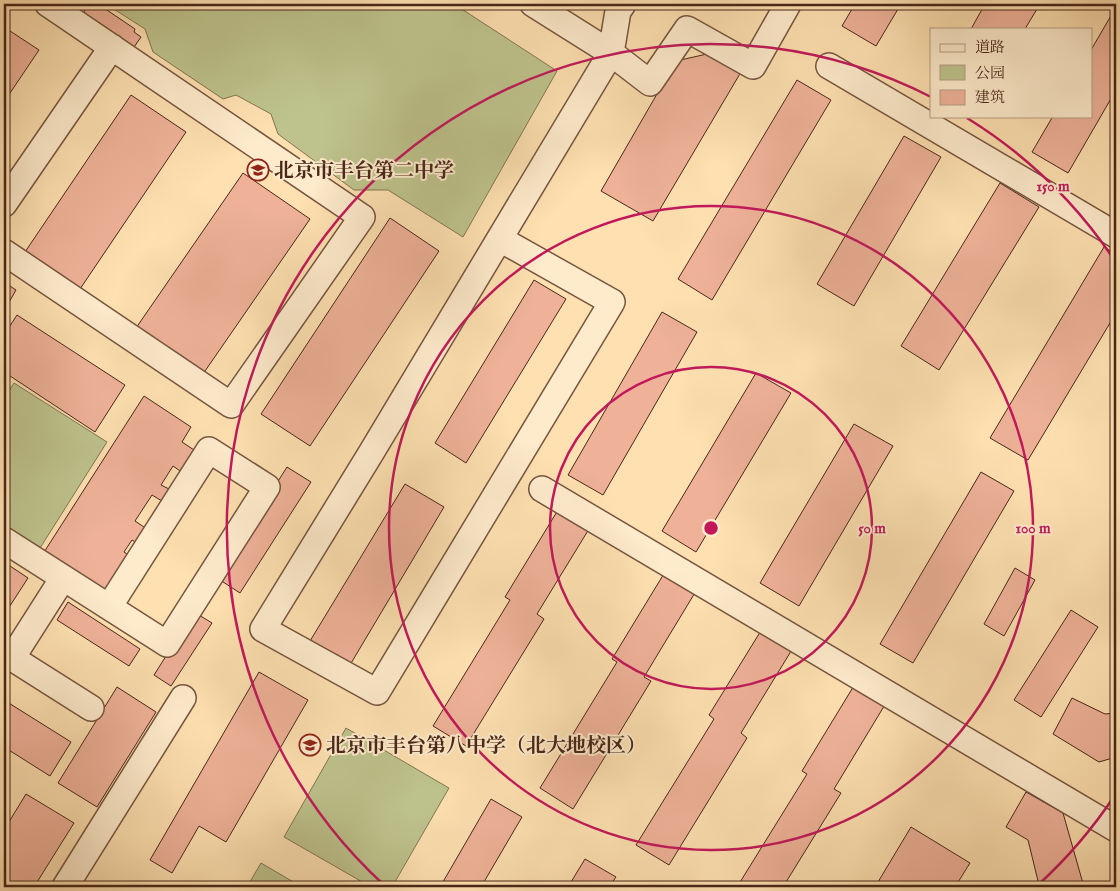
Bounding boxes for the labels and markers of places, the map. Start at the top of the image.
school or university icon: 北京市丰台第二中学 [246,158,270,182]
place label: 北京市丰台第二中学 [274,159,454,184]
centre of rings [702,519,720,537]
school or university icon: 北京市丰台第八中学（北大地校区） [298,733,322,757]
place label: 北京市丰台第八中学（北大地校区） [326,734,646,759]

